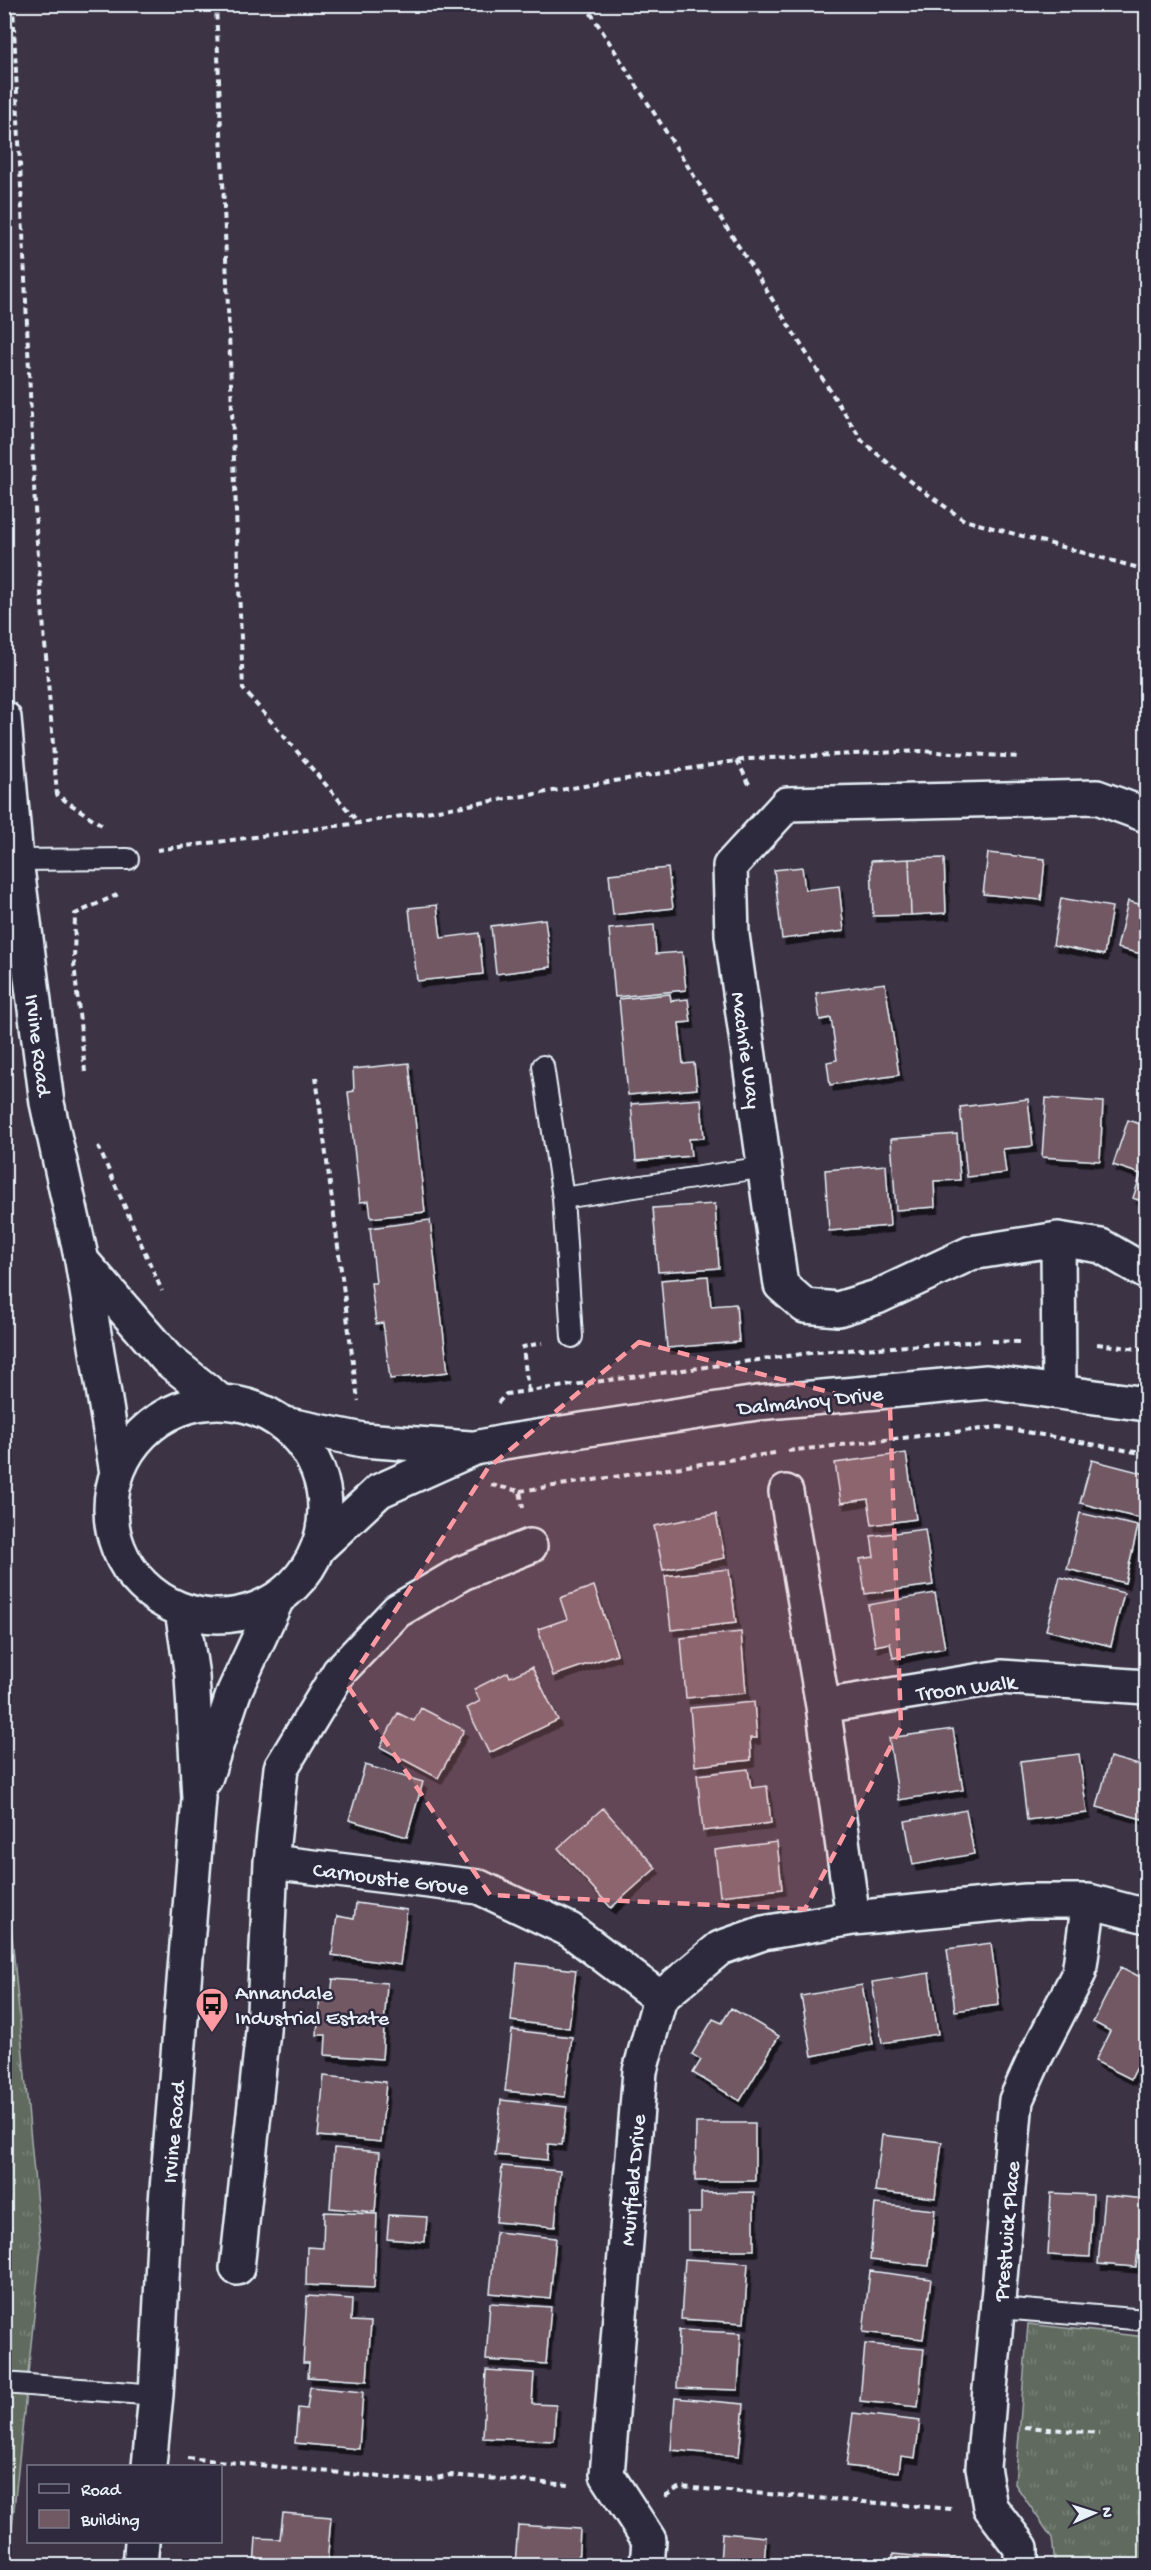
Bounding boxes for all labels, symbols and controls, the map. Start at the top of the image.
street label: Machrie Way [723,990,765,1111]
street label: Irvine Road [17,993,55,1100]
street label: Dalmahoy Drive [734,1382,885,1424]
street label: Troon Walk [913,1671,1020,1709]
street label: Carnoustie Grove [311,1859,470,1903]
place label: Annandale Industrial Estate [235,1982,390,2033]
bus stop icon: Annandale Industrial Estate [194,1986,230,2033]
street label: Irvine Road [159,2078,194,2185]
street label: Muirfield Drive [616,2113,654,2247]
street label: Prestwick Place [990,2159,1028,2304]
legend [27,2465,222,2543]
text: Road [81,2481,122,2502]
north arrow [1064,2483,1124,2543]
text: N [1096,2507,1115,2519]
text: Building [80,2511,140,2532]

